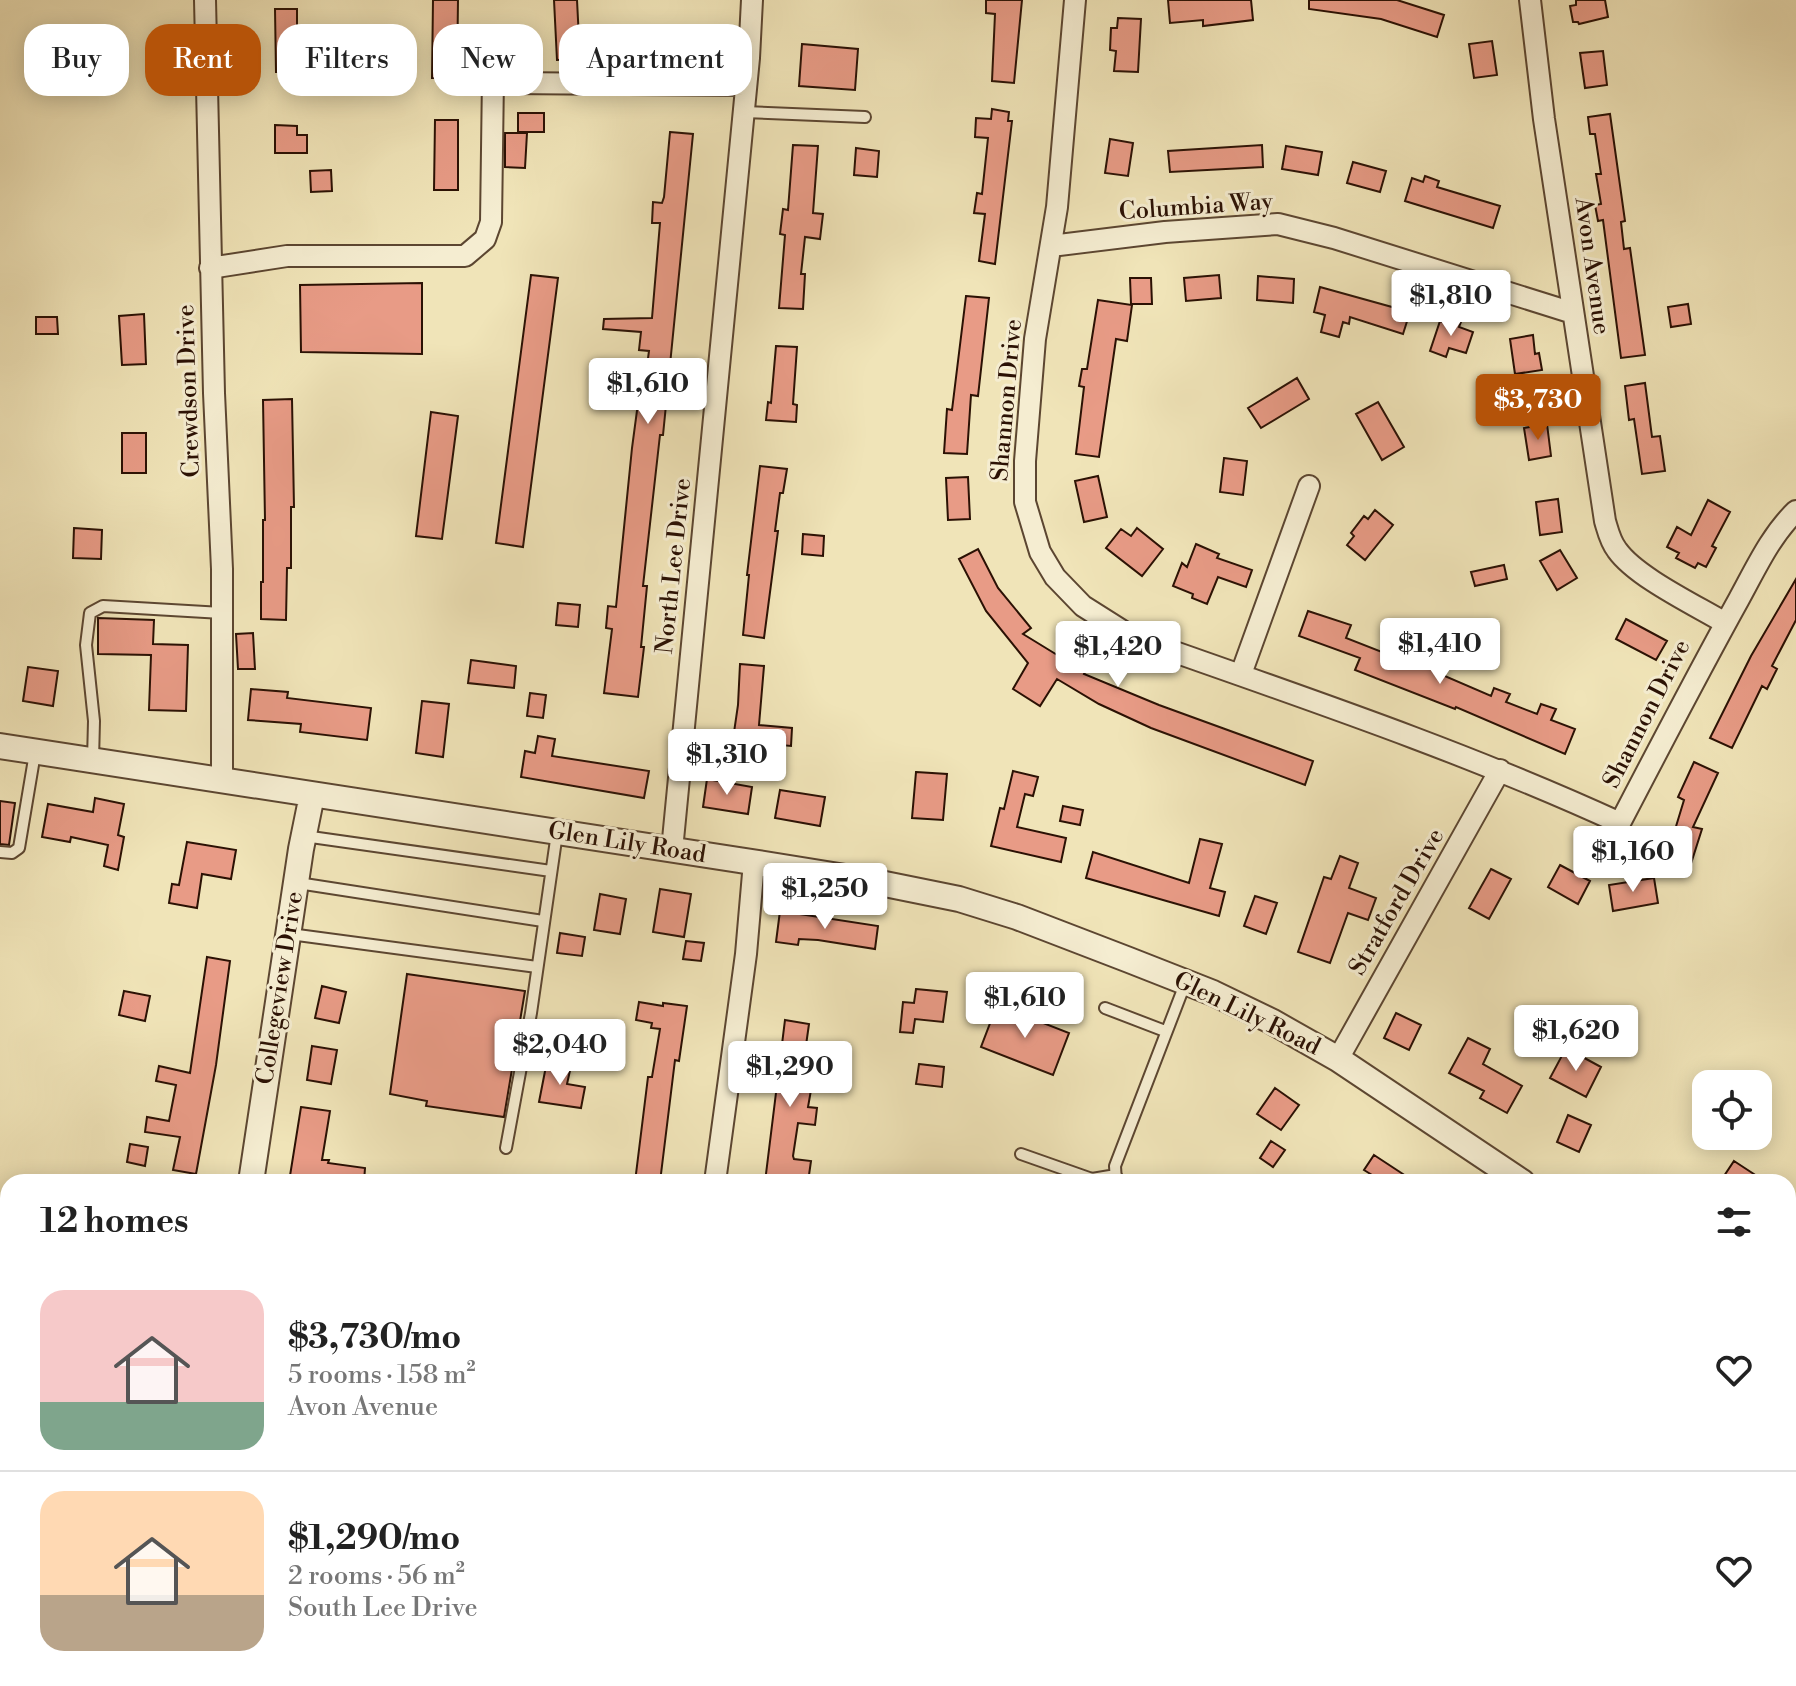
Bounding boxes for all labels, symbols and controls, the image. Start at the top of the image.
chip: Buy [24,24,129,96]
chip: Rent [145,24,261,96]
chip: Filters [277,24,417,96]
chip: New [433,24,543,96]
chip: Apartment [559,24,752,96]
street label: Columbia Way [1118,187,1274,227]
street label: Avon Avenue [1567,194,1616,337]
pin: $1,810 [1386,270,1516,338]
text: $1,810 [1410,280,1492,312]
street label: Crewdson Drive [171,304,207,478]
street label: Shannon Drive [985,318,1029,482]
pin: $1,610 [583,358,713,426]
text: $1,610 [607,368,689,400]
pin: $3,730 [1473,374,1603,442]
text: $3,730 [1494,384,1582,416]
street label: North Lee Drive [650,477,698,655]
pin: $1,410 [1375,618,1505,686]
pin: $1,420 [1053,621,1183,689]
text: $1,410 [1398,628,1482,660]
text: $1,420 [1074,631,1162,663]
street label: Shannon Drive [1597,635,1697,793]
pin: $1,310 [662,729,792,797]
text: $1,310 [686,739,768,771]
street label: Glen Lily Road [546,816,708,870]
street label: Stratford Drive [1343,823,1451,981]
pin: $1,160 [1568,826,1698,894]
text: $1,160 [1591,836,1675,868]
pin: $1,250 [760,863,890,931]
text: $1,250 [781,873,869,905]
street label: Collegeview Drive [250,889,310,1087]
street label: Glen Lily Road [1169,966,1326,1063]
pin: $1,610 [960,972,1090,1040]
text: $1,610 [984,982,1066,1014]
pin: $1,620 [1511,1005,1641,1073]
text: $1,620 [1532,1015,1620,1047]
pin: $2,040 [495,1019,625,1087]
text: $2,040 [513,1029,607,1061]
pin: $1,290 [725,1041,855,1109]
text: $1,290 [746,1051,834,1083]
map controls [1692,1070,1772,1150]
button: locate [1692,1070,1772,1150]
icon: filters [1712,1200,1756,1244]
text: 12 homes [40,1201,189,1243]
text: $3,730/mo [288,1317,461,1359]
icon: home [104,1322,200,1418]
icon: heart [1712,1348,1756,1392]
text: 5 rooms · 158 m² [288,1359,476,1391]
text: Avon Avenue [288,1391,438,1423]
text: $1,290/mo [288,1518,460,1560]
icon: home [104,1523,200,1619]
icon: heart [1712,1549,1756,1593]
text: 2 rooms · 56 m² [288,1560,465,1592]
text: South Lee Drive [288,1592,478,1624]

